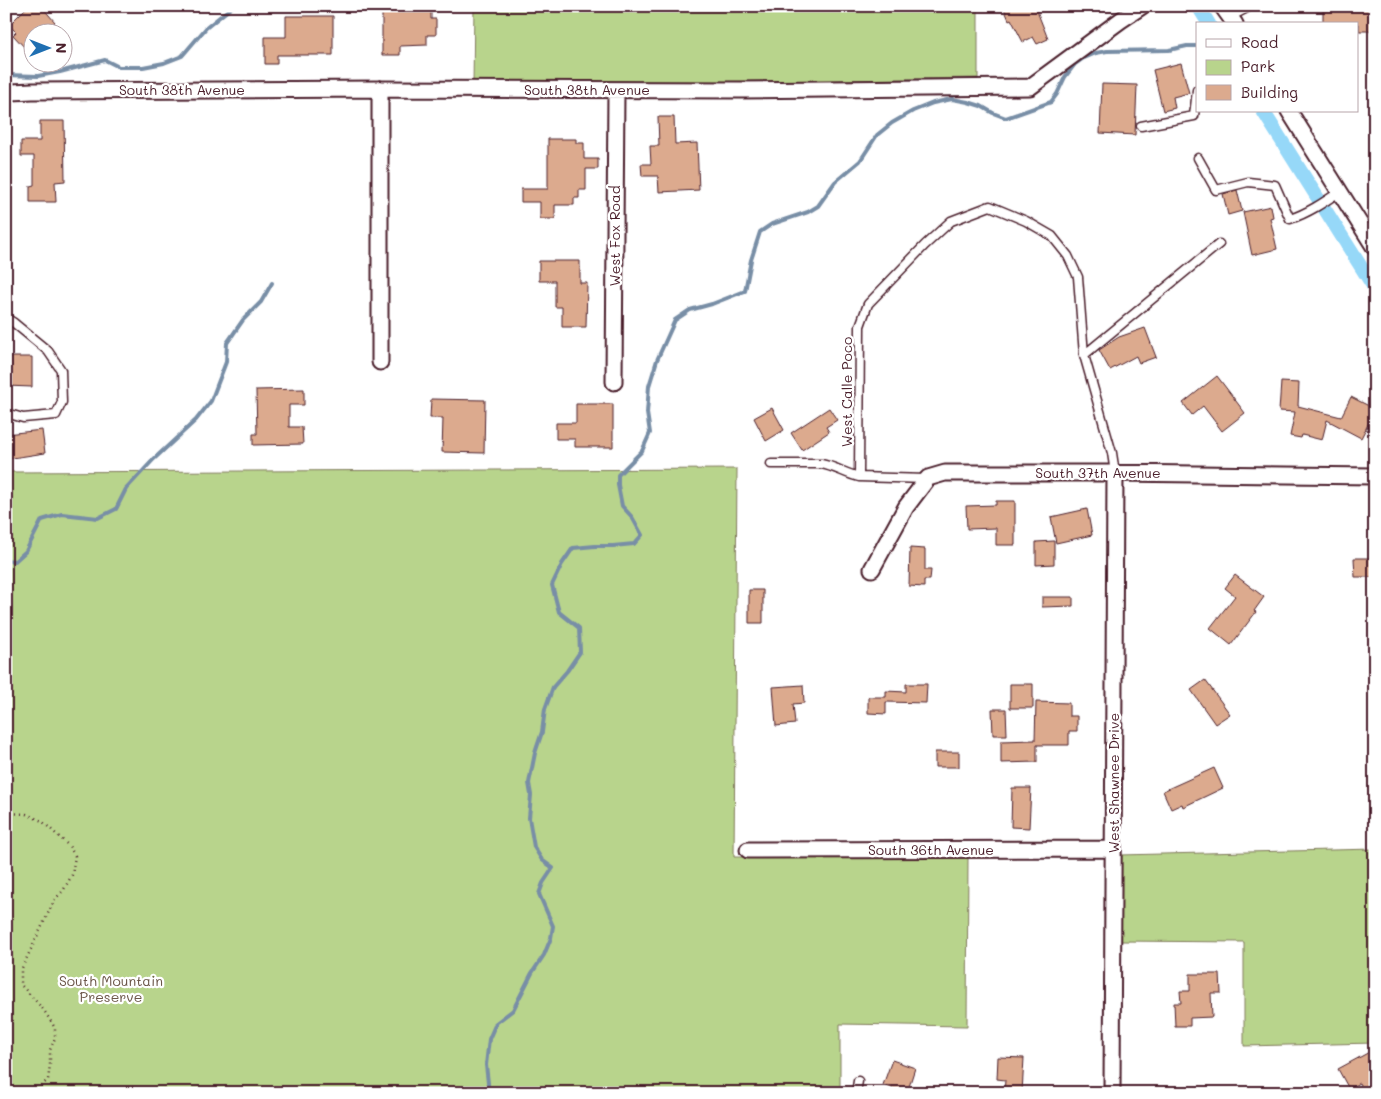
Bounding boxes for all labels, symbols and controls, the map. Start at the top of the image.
north arrow [22,22,72,72]
legend [1196,22,1358,112]
text: Road [1241,32,1278,52]
text: N [52,43,71,53]
text: Park [1241,56,1275,76]
street label: South 38th Avenue [119,80,245,99]
street label: South 38th Avenue [524,80,650,99]
text: Building [1241,82,1298,102]
street label: West Fox Road [605,185,624,287]
street label: West Calle Poco [837,337,856,447]
street label: South 37th Avenue [1035,463,1161,482]
street label: West Shawnee Drive [1104,713,1123,853]
street label: South 36th Avenue [868,840,994,859]
park label: South Mountain Preserve [59,971,163,1006]

